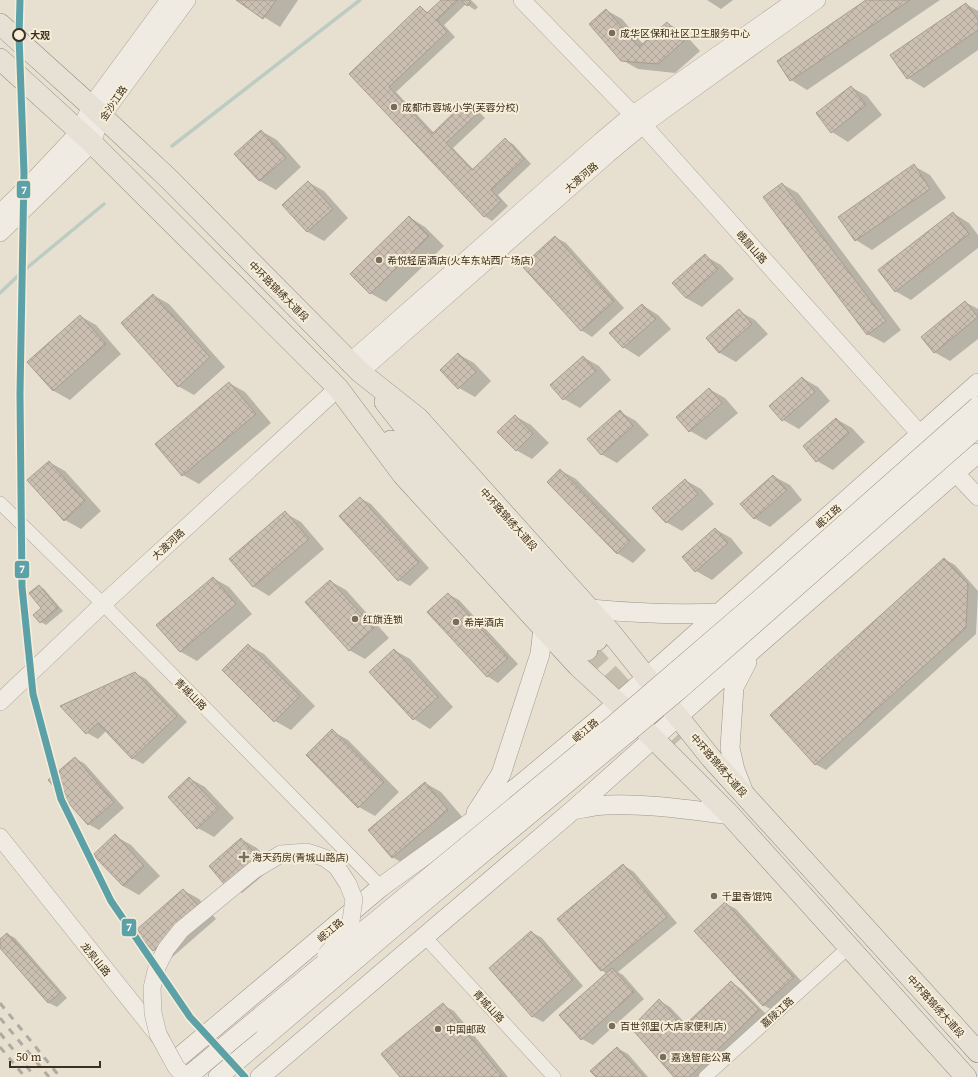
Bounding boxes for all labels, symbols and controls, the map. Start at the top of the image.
place label: 成华区保和社区卫生服务中心 [620,27,750,40]
marker: 大观 [12,28,26,42]
marker: 成华区保和社区卫生服务中心 [607,28,617,38]
place label: 大观 [30,29,50,42]
street label: 金沙江路 [97,83,130,123]
place label: 成都市蓉城小学(芙蓉分校) [402,101,519,114]
marker: 成都市蓉城小学(芙蓉分校) [389,102,399,112]
street label: 大渡河路 [562,159,601,195]
line badge: 7 [16,180,31,199]
text: 7 [21,183,27,198]
street label: 峨眉山路 [733,228,770,267]
place label: 希悦轻居酒店(火车东站西广场店) [387,254,534,267]
marker: 希悦轻居酒店(火车东站西广场店) [374,255,384,265]
street label: 中环路锦绣大道段 [246,258,312,324]
street label: 中环路锦绣大道段 [477,485,540,553]
street label: 岷江路 [813,502,844,531]
street label: 大渡河路 [149,526,187,563]
line badge: 7 [14,560,30,579]
text: 7 [19,562,25,577]
place label: 红旗连锁 [363,613,403,626]
marker: 红旗连锁 [350,614,360,624]
place label: 希岸酒店 [464,616,504,629]
marker: 希岸酒店 [451,617,461,627]
street label: 青城山路 [172,676,209,713]
street label: 岷江路 [570,716,601,745]
street label: 中环路锦绣大道段 [687,731,750,800]
place label: 海天药房(青城山路店) [252,851,349,864]
marker: 海天药房(青城山路店) [239,852,249,862]
place label: 千里香馄饨 [722,890,772,903]
marker: 千里香馄饨 [709,891,719,901]
street label: 岷江路 [315,916,346,945]
line badge: 7 [121,918,137,937]
text: 7 [126,920,132,935]
street label: 龙泉山路 [78,940,113,979]
street label: 中环路锦绣大道段 [904,972,967,1040]
street label: 青城山路 [470,987,507,1025]
street label: 嘉陵江路 [758,994,797,1031]
place label: 百世邻里(大店家便利店) [620,1020,727,1033]
marker: 百世邻里(大店家便利店) [607,1021,617,1031]
place label: 中国邮政 [446,1023,486,1036]
marker: 中国邮政 [433,1024,443,1034]
scale bar [10,1043,100,1069]
text: 50 m [16,1049,42,1065]
place label: 嘉逸智能公寓 [671,1051,731,1064]
marker: 嘉逸智能公寓 [658,1052,668,1062]

